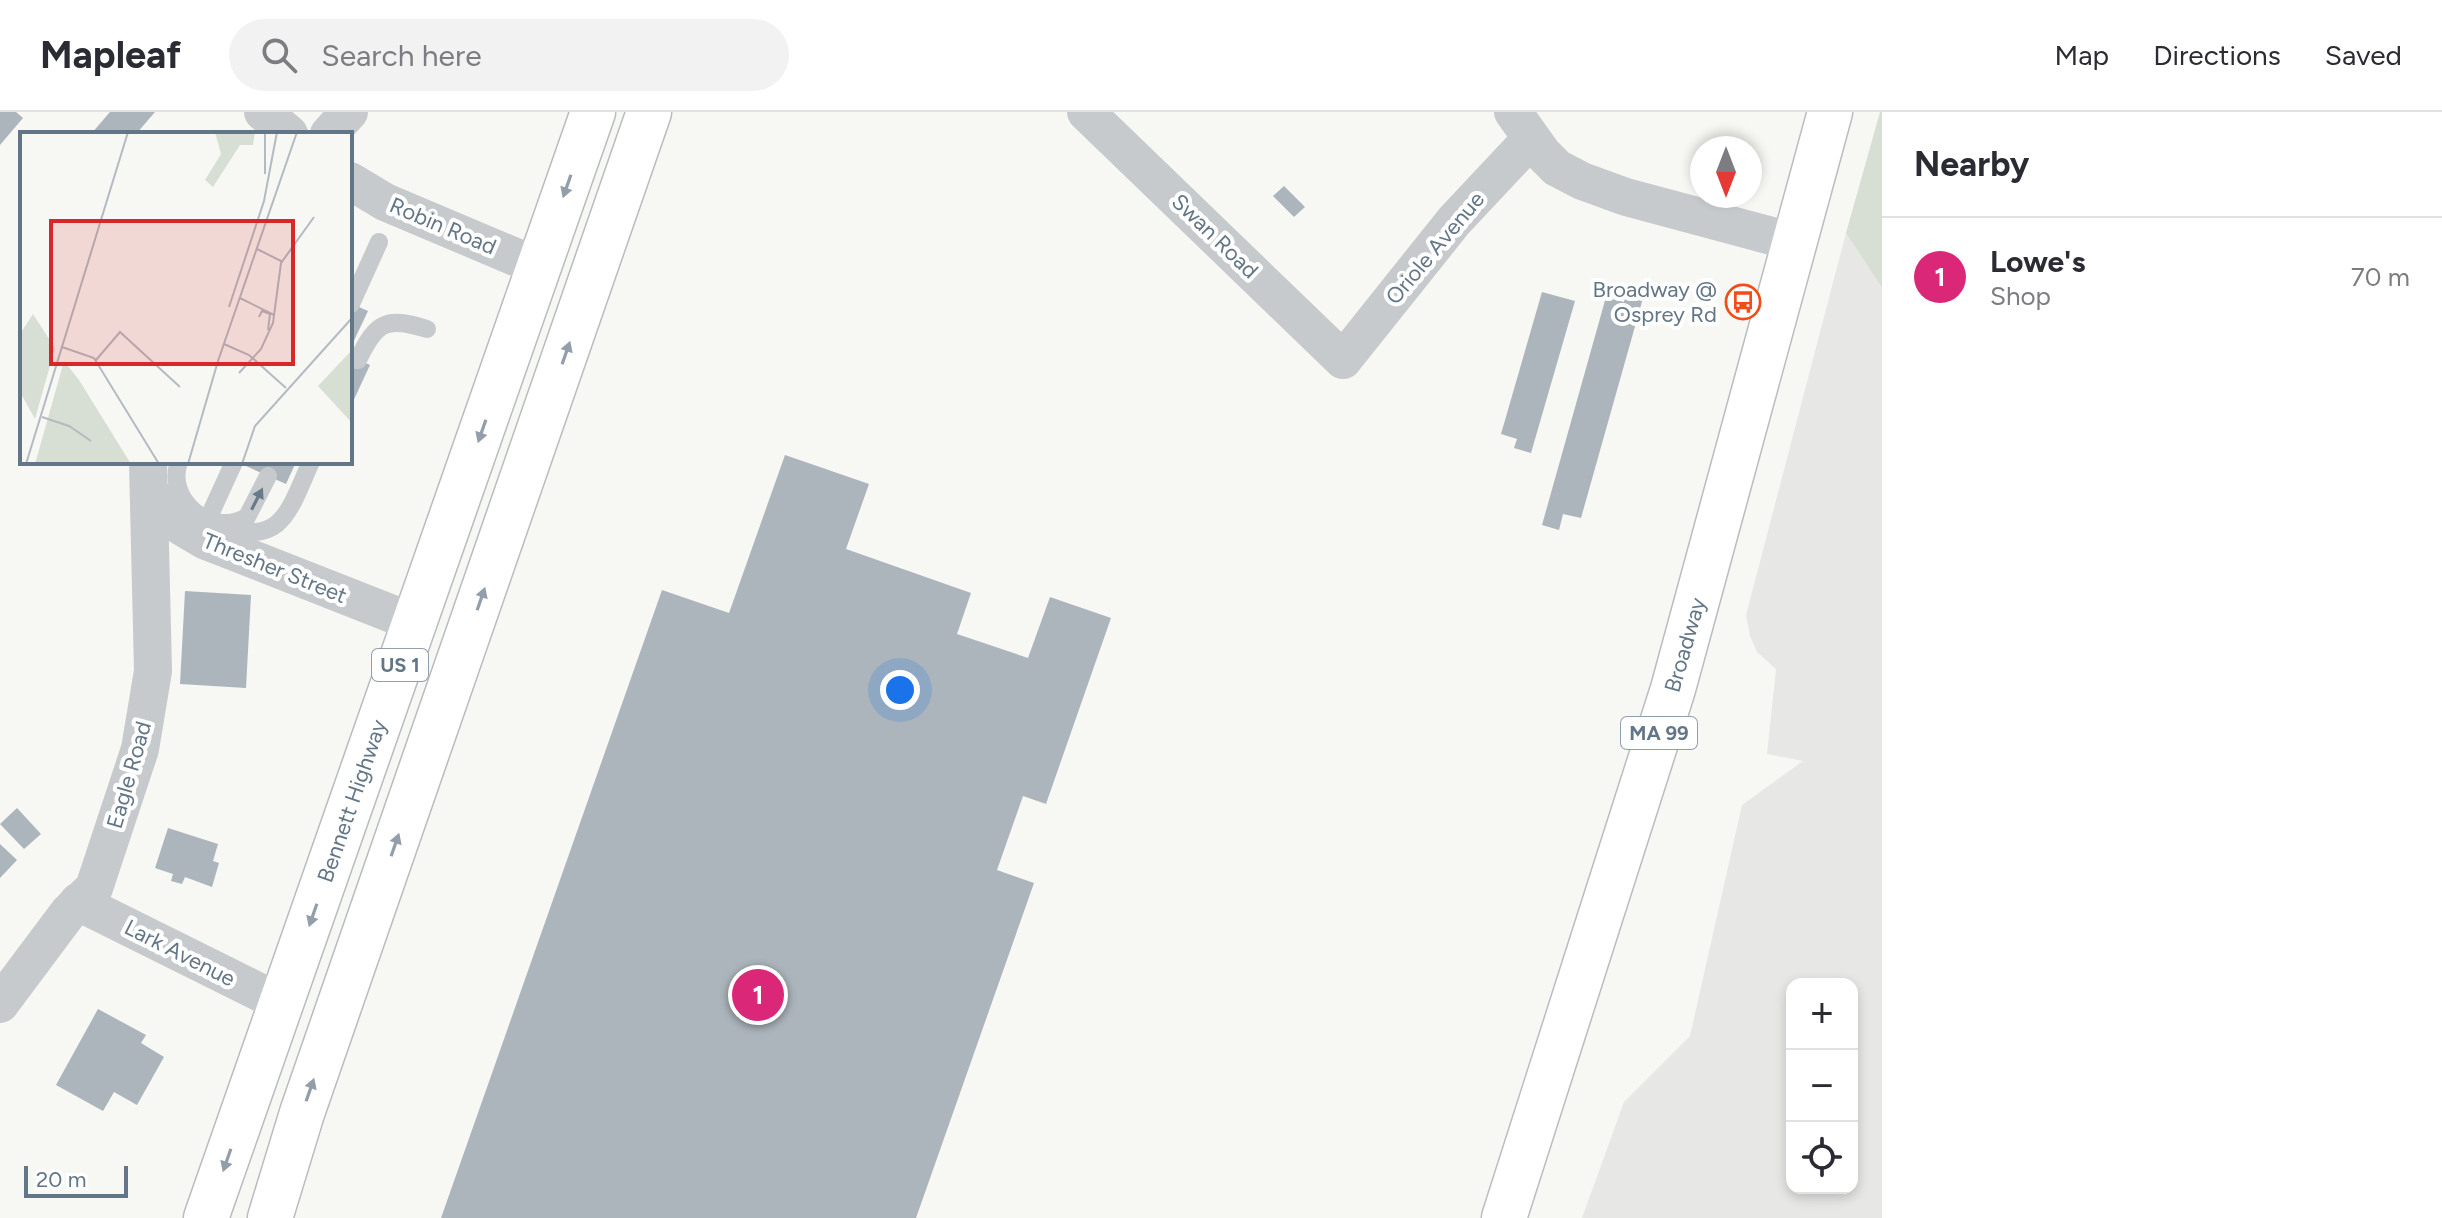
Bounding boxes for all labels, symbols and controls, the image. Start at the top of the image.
search box [229,19,789,91]
text: Mapleaf [40,32,181,78]
icon: search [257,33,301,77]
text: Search here [321,37,482,74]
text: Map [2055,38,2109,72]
text: Directions [2153,38,2281,72]
text: Saved [2325,38,2402,72]
inset map [20,132,352,464]
north arrow [1690,136,1762,208]
text: Nearby [1914,144,2029,185]
one-way arrow [561,174,573,198]
street label: Oriole Avenue [1380,186,1490,310]
street label: Swan Road [1166,188,1264,284]
street label: Robin Road [386,192,500,260]
text: Lowe's [1990,243,2085,280]
text: 1 [1935,261,1945,293]
text: 70 m [2351,261,2410,293]
place label: Broadway @ Osprey Rd [1592,276,1717,328]
text: Shop [1990,280,2051,312]
bus stop icon: Broadway @ Osprey Rd [1724,283,1762,321]
one-way arrow [561,341,573,365]
one-way arrow [475,420,488,444]
one-way arrow [250,487,264,510]
street label: Thresher Street [199,527,351,609]
one-way arrow [475,587,487,611]
street label: Broadway [1659,594,1712,696]
road number: US 1 [372,649,428,681]
your location [880,670,920,710]
street label: Bennett Highway [312,716,393,886]
road number: MA 99 [1621,717,1697,749]
street label: Eagle Road [101,718,157,832]
one-way arrow [390,832,402,856]
one-way arrow [306,903,318,927]
street label: Lark Avenue [120,914,240,992]
pin: 1 [732,965,784,1025]
map controls [1786,978,1858,1194]
button: + [1786,978,1858,1050]
button: − [1786,1050,1858,1122]
one-way arrow [304,1078,316,1102]
button: locate [1786,1122,1858,1194]
one-way arrow [220,1148,232,1172]
scale bar [24,1162,128,1198]
text: 20 m [36,1166,87,1193]

